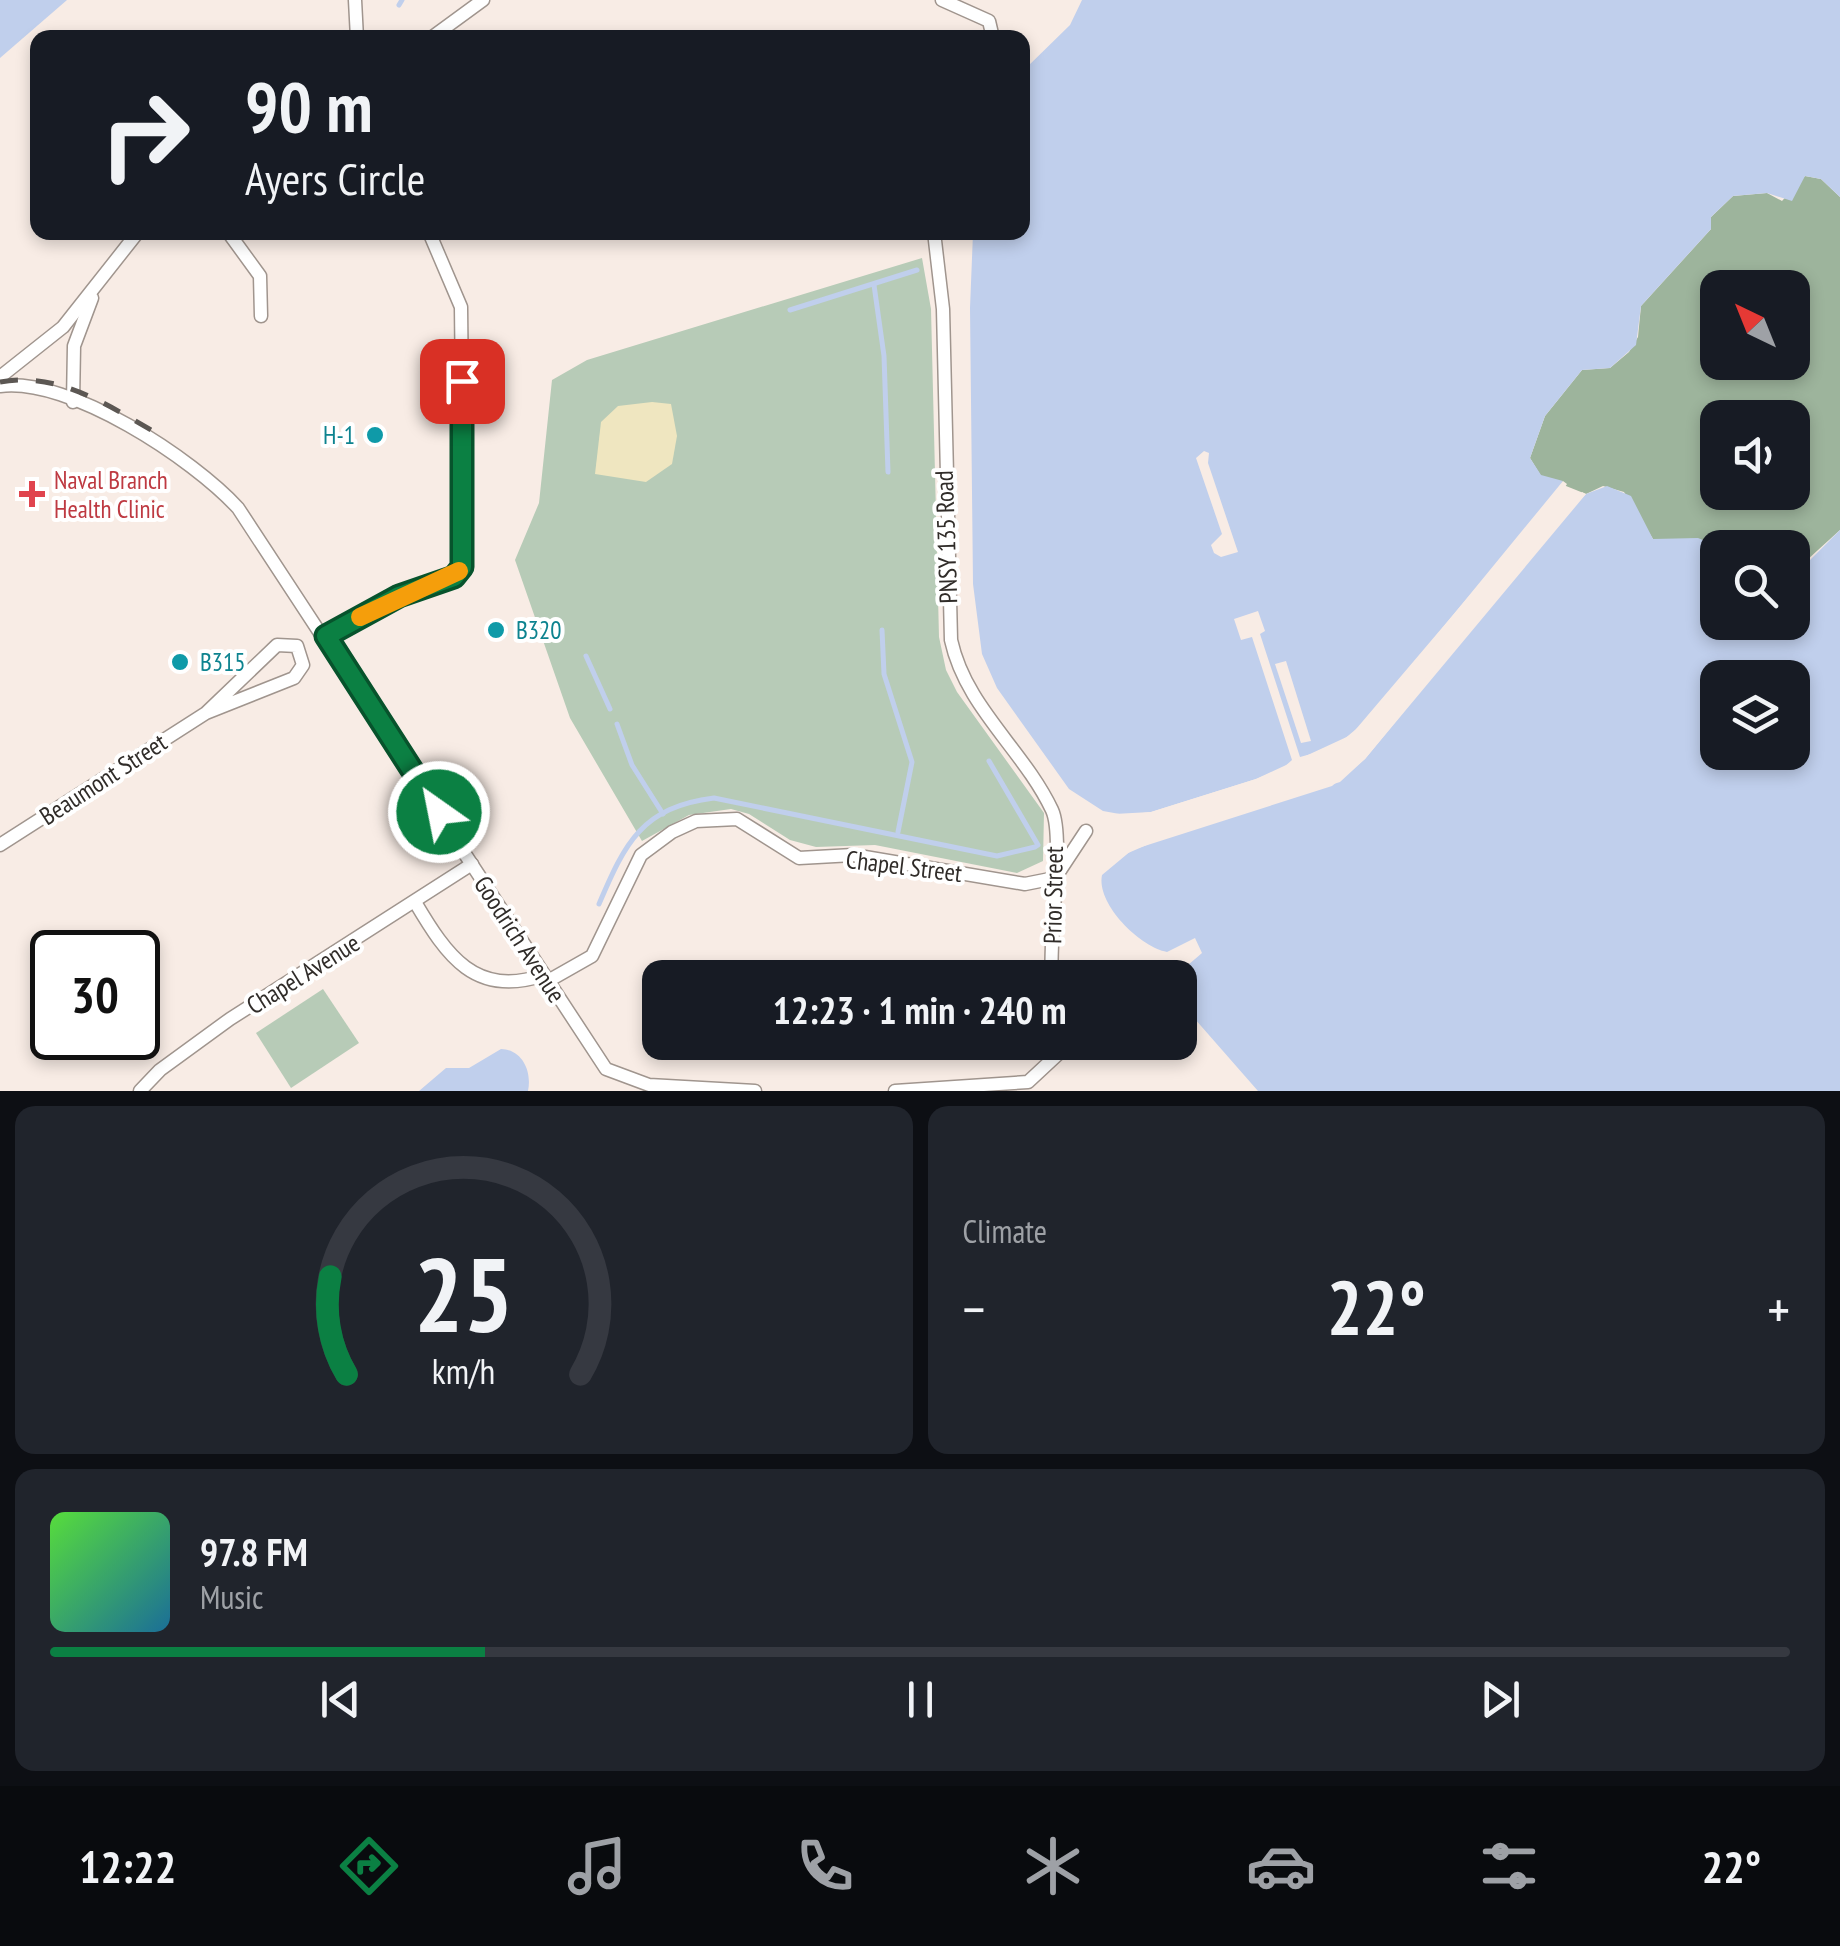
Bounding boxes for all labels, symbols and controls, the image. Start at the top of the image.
text: 90 m [245,61,373,151]
icon: right [80,70,210,200]
text: Ayers Circle [245,149,425,207]
north arrow [1700,270,1810,380]
map controls [1700,270,1810,770]
pin [420,339,505,424]
icon: arrive [435,354,490,409]
button: sound [1700,400,1810,510]
place label: H-1 [323,419,355,451]
marker: H-1 [364,424,386,446]
place label: Naval Branch Health Clinic [54,464,168,525]
street label: PNSY 135 Road [928,470,964,604]
marker: Naval Branch Health Clinic [19,481,45,507]
button: search [1700,530,1810,640]
place label: B320 [516,614,562,646]
marker: B320 [485,619,507,641]
place label: B315 [200,646,246,678]
marker: B315 [169,651,191,673]
button: layers [1700,660,1810,770]
street label: Beaumont Street [34,726,173,832]
position arrow [387,760,491,864]
street label: Chapel Street [844,843,964,889]
street label: Prior Street [1036,846,1070,944]
street label: Goodrich Avenue [467,870,573,1008]
street label: Chapel Avenue [241,927,365,1021]
speed limit sign: 30 [30,930,160,1060]
text: 12:23 · 1 min · 240 m [773,985,1066,1034]
text: Climate [963,1210,1047,1252]
text: 25 [414,1226,513,1361]
text: 22° [1327,1259,1426,1356]
text: − [963,1273,985,1344]
text: + [1767,1273,1790,1344]
text: km/h [432,1348,495,1394]
text: 97.8 FM [200,1527,308,1576]
text: Music [200,1576,263,1618]
icon: previous [313,1672,368,1727]
icon: pause [893,1672,948,1727]
icon: next [1473,1672,1528,1727]
icon: directions [334,1831,404,1901]
icon: music [562,1831,632,1901]
icon: phone [790,1831,860,1901]
icon: climate [1018,1831,1088,1901]
icon: car [1246,1831,1316,1901]
icon: filters [1474,1831,1544,1901]
text: 12:22 [79,1837,176,1895]
text: 22° [1702,1837,1761,1895]

